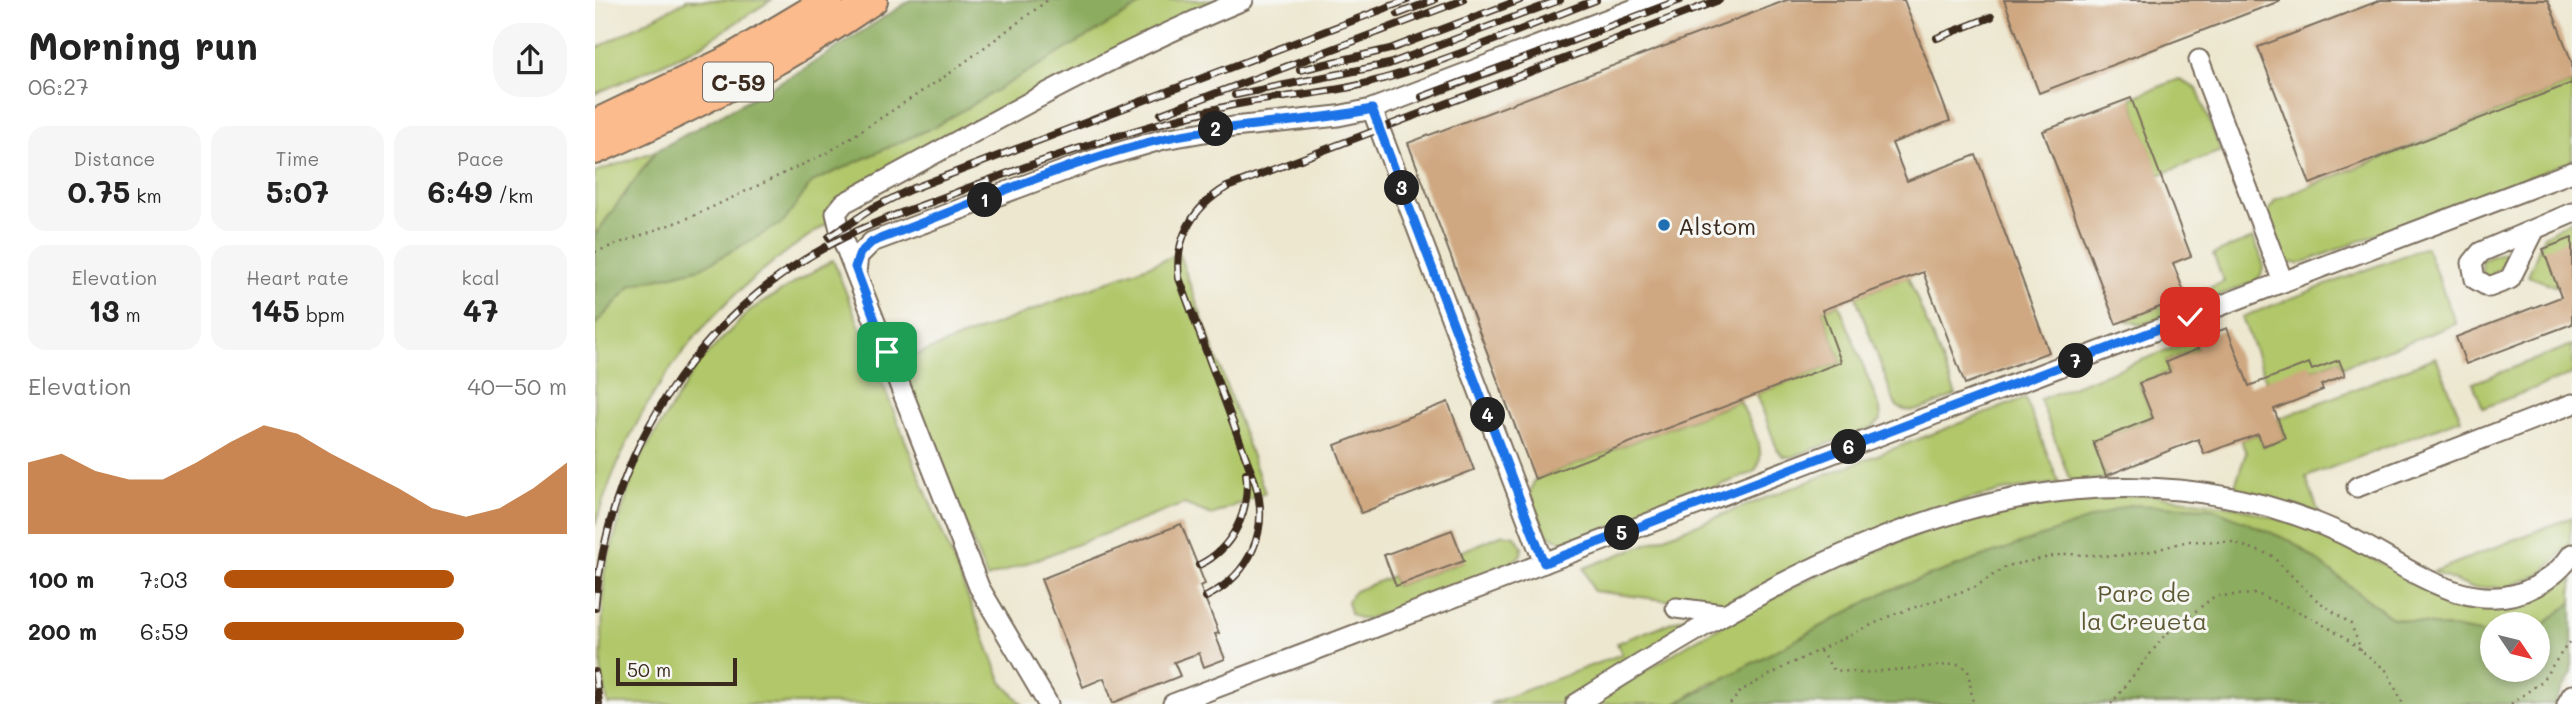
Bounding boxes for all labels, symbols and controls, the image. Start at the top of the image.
text: Morning run [28,20,258,70]
button: share [493,23,567,97]
road number: C-59 [703,62,773,102]
text: 06:27 [28,71,89,101]
pin: 2 [1199,111,1233,146]
text: 2 [1210,116,1221,141]
text: Distance [74,146,155,171]
text: Time [276,146,319,171]
text: Pace [457,146,504,171]
pin: 3 [1385,170,1419,206]
text: 0.75 [67,171,130,211]
text: 5:07 [266,171,329,211]
text: 6:49 [427,171,492,211]
text: 3 [1396,175,1407,200]
pin: 1 [967,182,1003,218]
text: km [130,183,162,208]
text: /km [492,183,534,208]
text: 1 [980,187,989,212]
place label: Alstom [1678,210,1756,241]
marker: Alstom [1656,217,1672,233]
text: Elevation [72,265,157,290]
text: Heart rate [246,265,349,290]
text: kcal [462,265,499,290]
pin [2160,287,2220,347]
text: 13 [88,290,120,330]
text: 145 [250,290,300,330]
text: 47 [463,290,498,330]
icon: check [2171,298,2209,336]
text: m [120,302,141,327]
text: bpm [300,302,345,327]
pin [857,322,917,382]
icon: arrive [868,333,906,371]
pin: 7 [2059,344,2093,378]
text: 7 [2070,348,2081,373]
text: Elevation [28,371,131,401]
text: 40–50 m [467,371,567,401]
pin: 4 [1471,398,1505,432]
text: 4 [1481,402,1494,427]
pin: 6 [1831,430,1867,464]
text: 6 [1843,434,1854,459]
pin: 5 [1605,516,1639,550]
text: 5 [1616,520,1627,545]
text: 100 m [28,564,94,594]
text: 7:03 [140,564,188,594]
park label: Parc de la Creueta [2081,577,2207,636]
north arrow [2480,612,2550,682]
map controls [2480,612,2550,682]
text: 200 m [28,616,97,646]
text: 6:59 [140,616,188,646]
scale bar [616,655,737,687]
text: 50 m [627,657,671,682]

